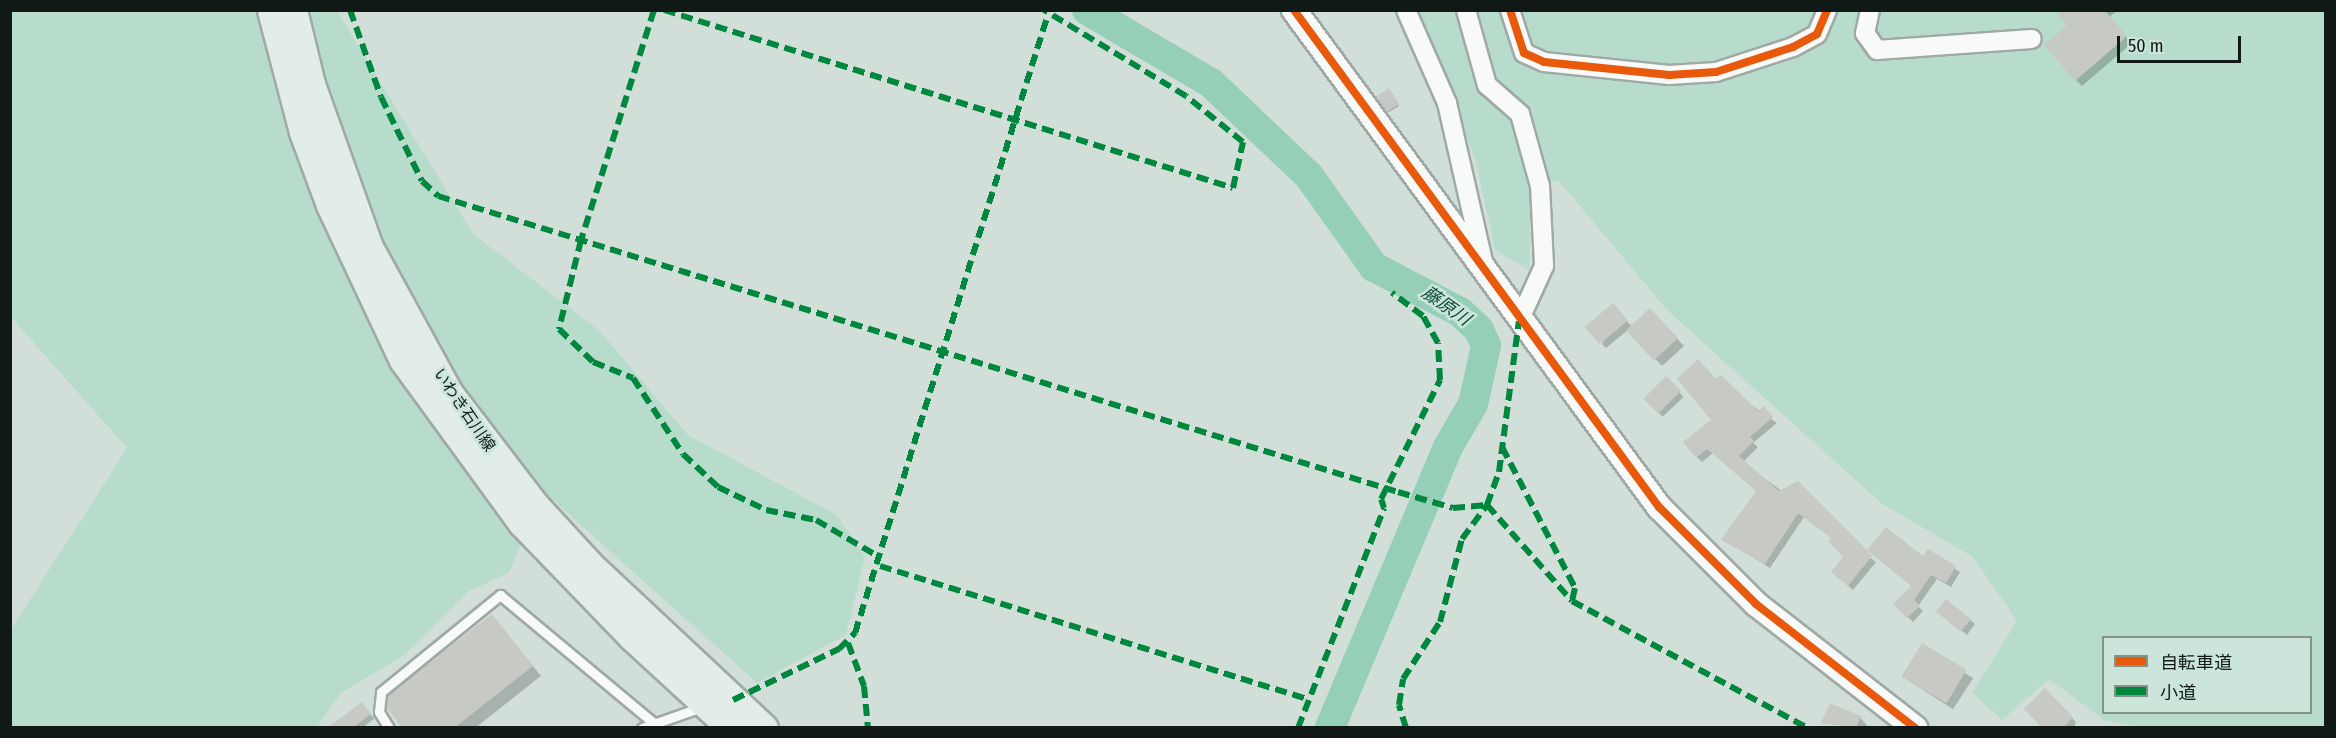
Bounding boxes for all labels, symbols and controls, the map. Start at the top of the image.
scale bar [2120,24,2244,62]
text: 50 m [2128,35,2164,57]
water label: 藤原川 [1418,282,1474,330]
street label: いわき石川線 [429,365,499,455]
legend [2102,636,2312,714]
text: 自転車道 [2160,652,2232,674]
text: 小道 [2160,682,2196,704]

